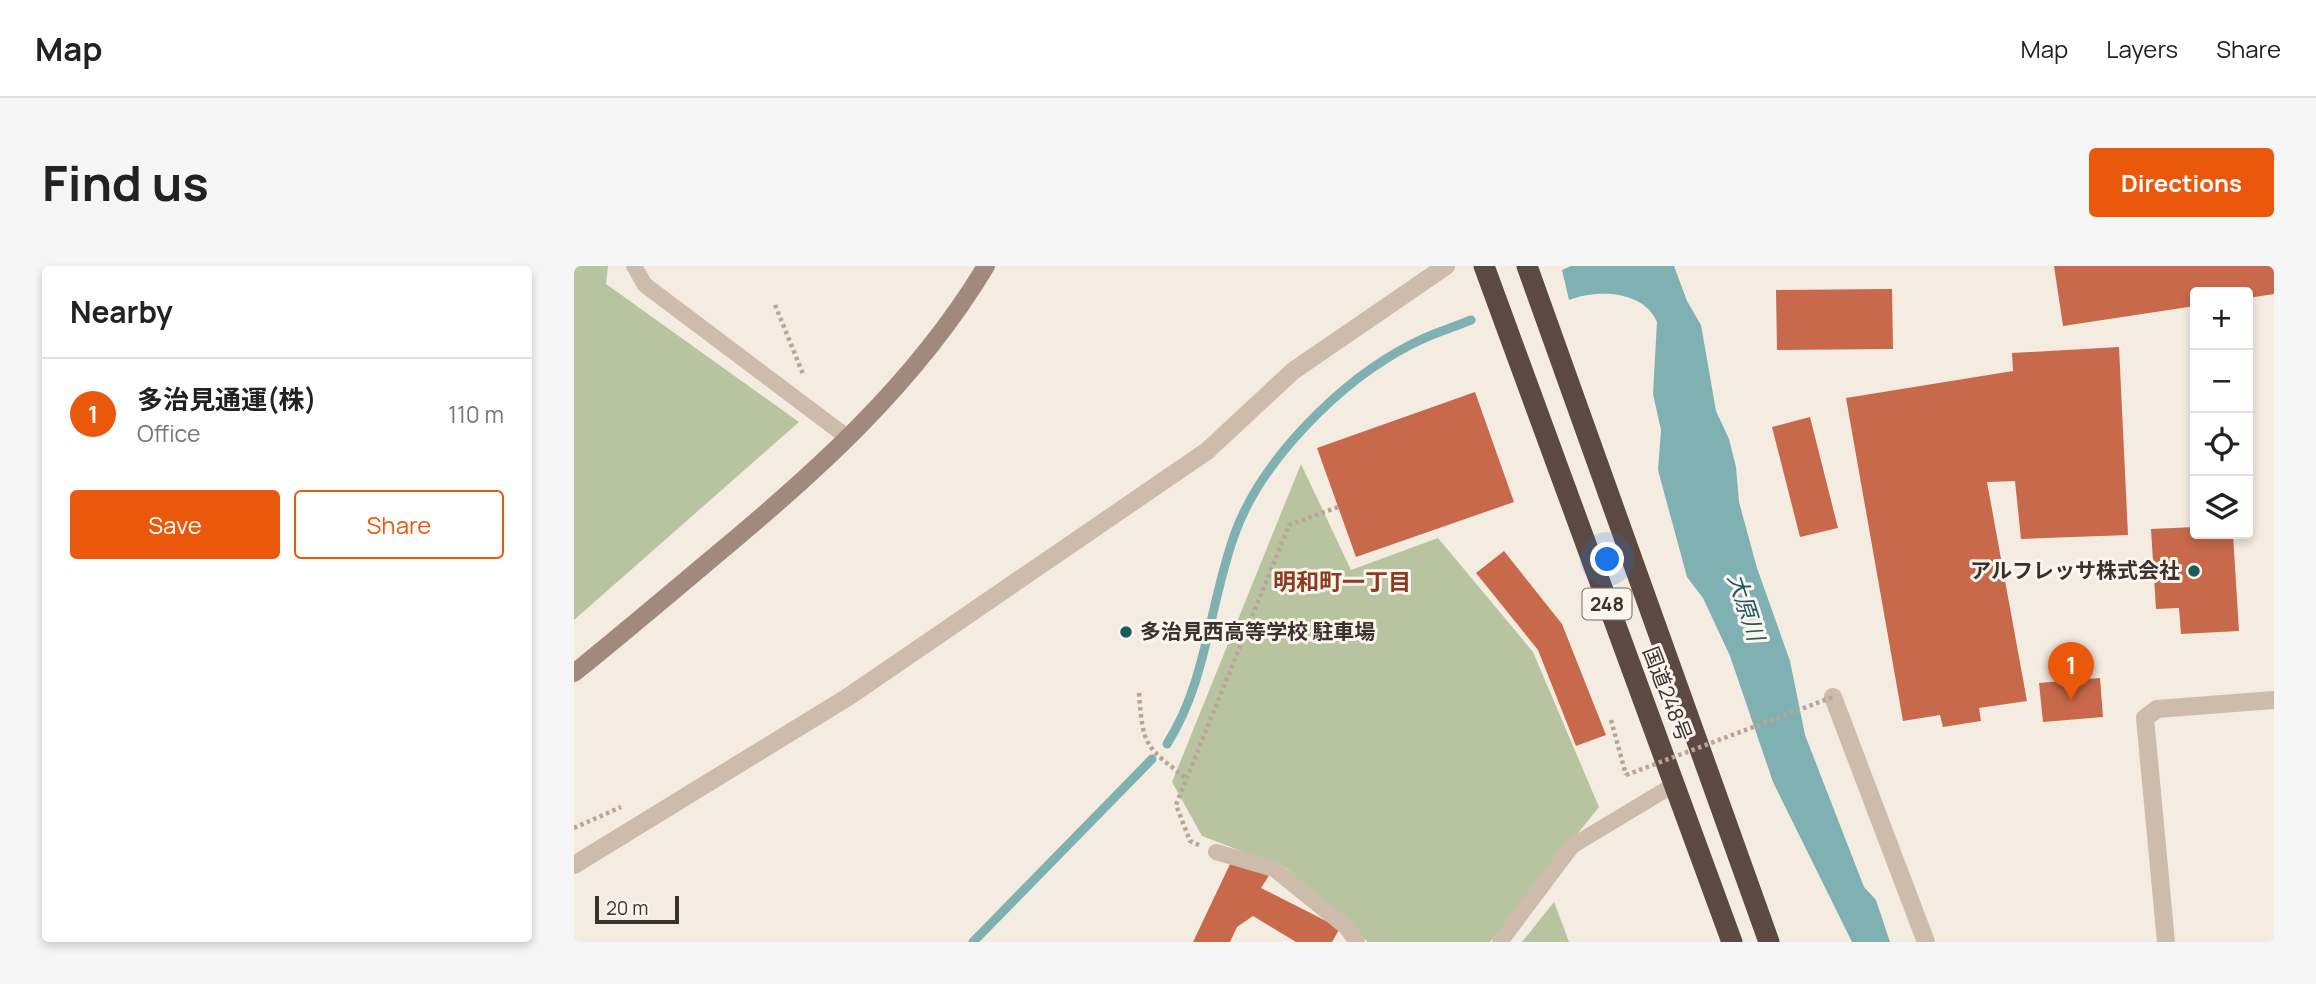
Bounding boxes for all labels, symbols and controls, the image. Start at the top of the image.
text: Map [35,26,103,71]
text: Map [2021,32,2068,65]
text: Layers [2106,32,2178,65]
text: Share [2216,32,2281,65]
button: Directions [2089,148,2274,217]
text: Find us [42,149,209,216]
map controls [2190,287,2253,539]
button: + [2190,287,2253,350]
text: Nearby [70,291,173,332]
button: − [2190,350,2253,413]
text: 多治見通運(株) [137,381,317,417]
text: 1 [88,398,98,430]
text: 110 m [448,398,504,430]
button: locate [2190,413,2253,476]
text: Office [137,417,200,449]
button: layers [2190,476,2253,539]
button: Save [70,490,280,559]
button: Share [294,490,504,559]
your location [1590,542,1624,576]
place label: アルフレッサ株式会社 [1970,556,2180,584]
marker: アルフレッサ株式会社 [2186,563,2202,579]
district label: 明和町一丁目 [1273,565,1411,597]
water label: 大原川 [1721,569,1774,647]
road number: 248 [1583,588,1632,620]
place label: 多治見西高等学校 駐車場 [1140,617,1375,645]
marker: 多治見西高等学校 駐車場 [1118,624,1134,640]
street label: 国道248号 [1637,642,1699,745]
pin: 1 [2048,642,2094,700]
scale bar [595,893,679,925]
text: 20 m [606,895,648,921]

